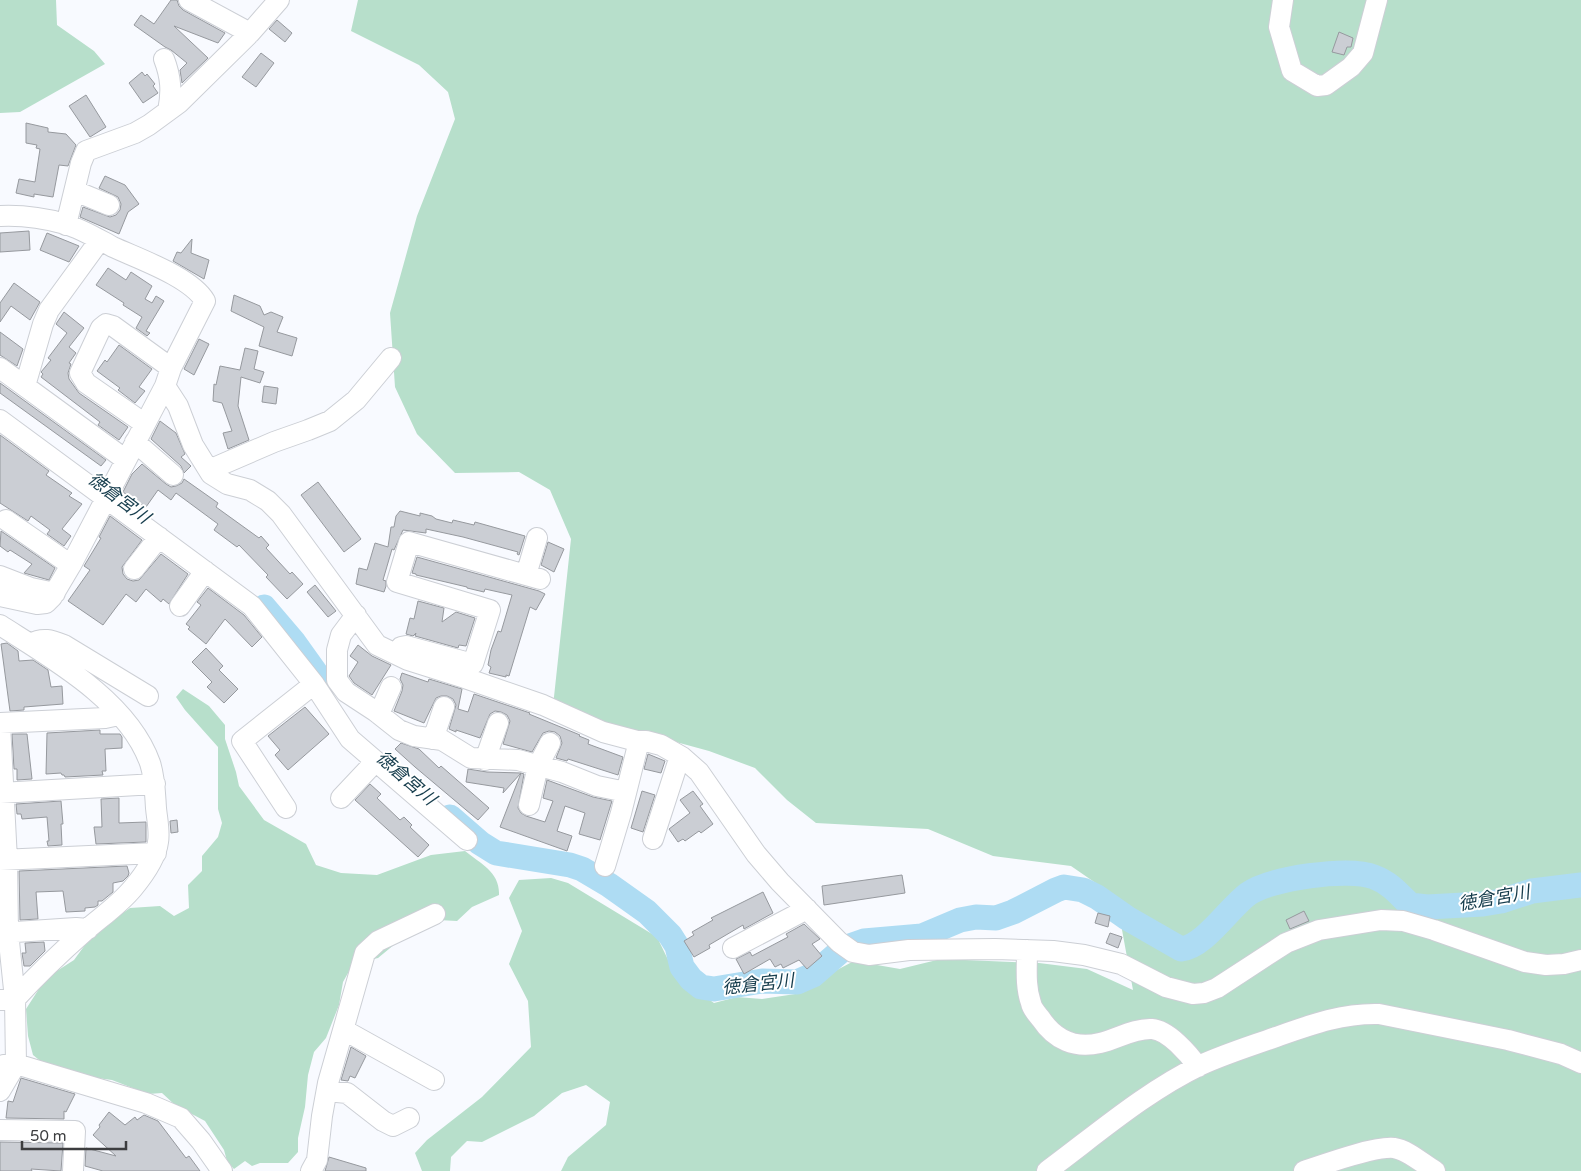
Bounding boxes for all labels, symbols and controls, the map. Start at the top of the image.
water label: 徳倉宮川 [84,468,156,530]
water label: 徳倉宮川 [372,746,442,811]
water label: 徳倉宮川 [1457,881,1533,915]
water label: 徳倉宮川 [721,969,797,999]
scale bar [22,1118,126,1150]
text: 50 m [30,1127,67,1145]

